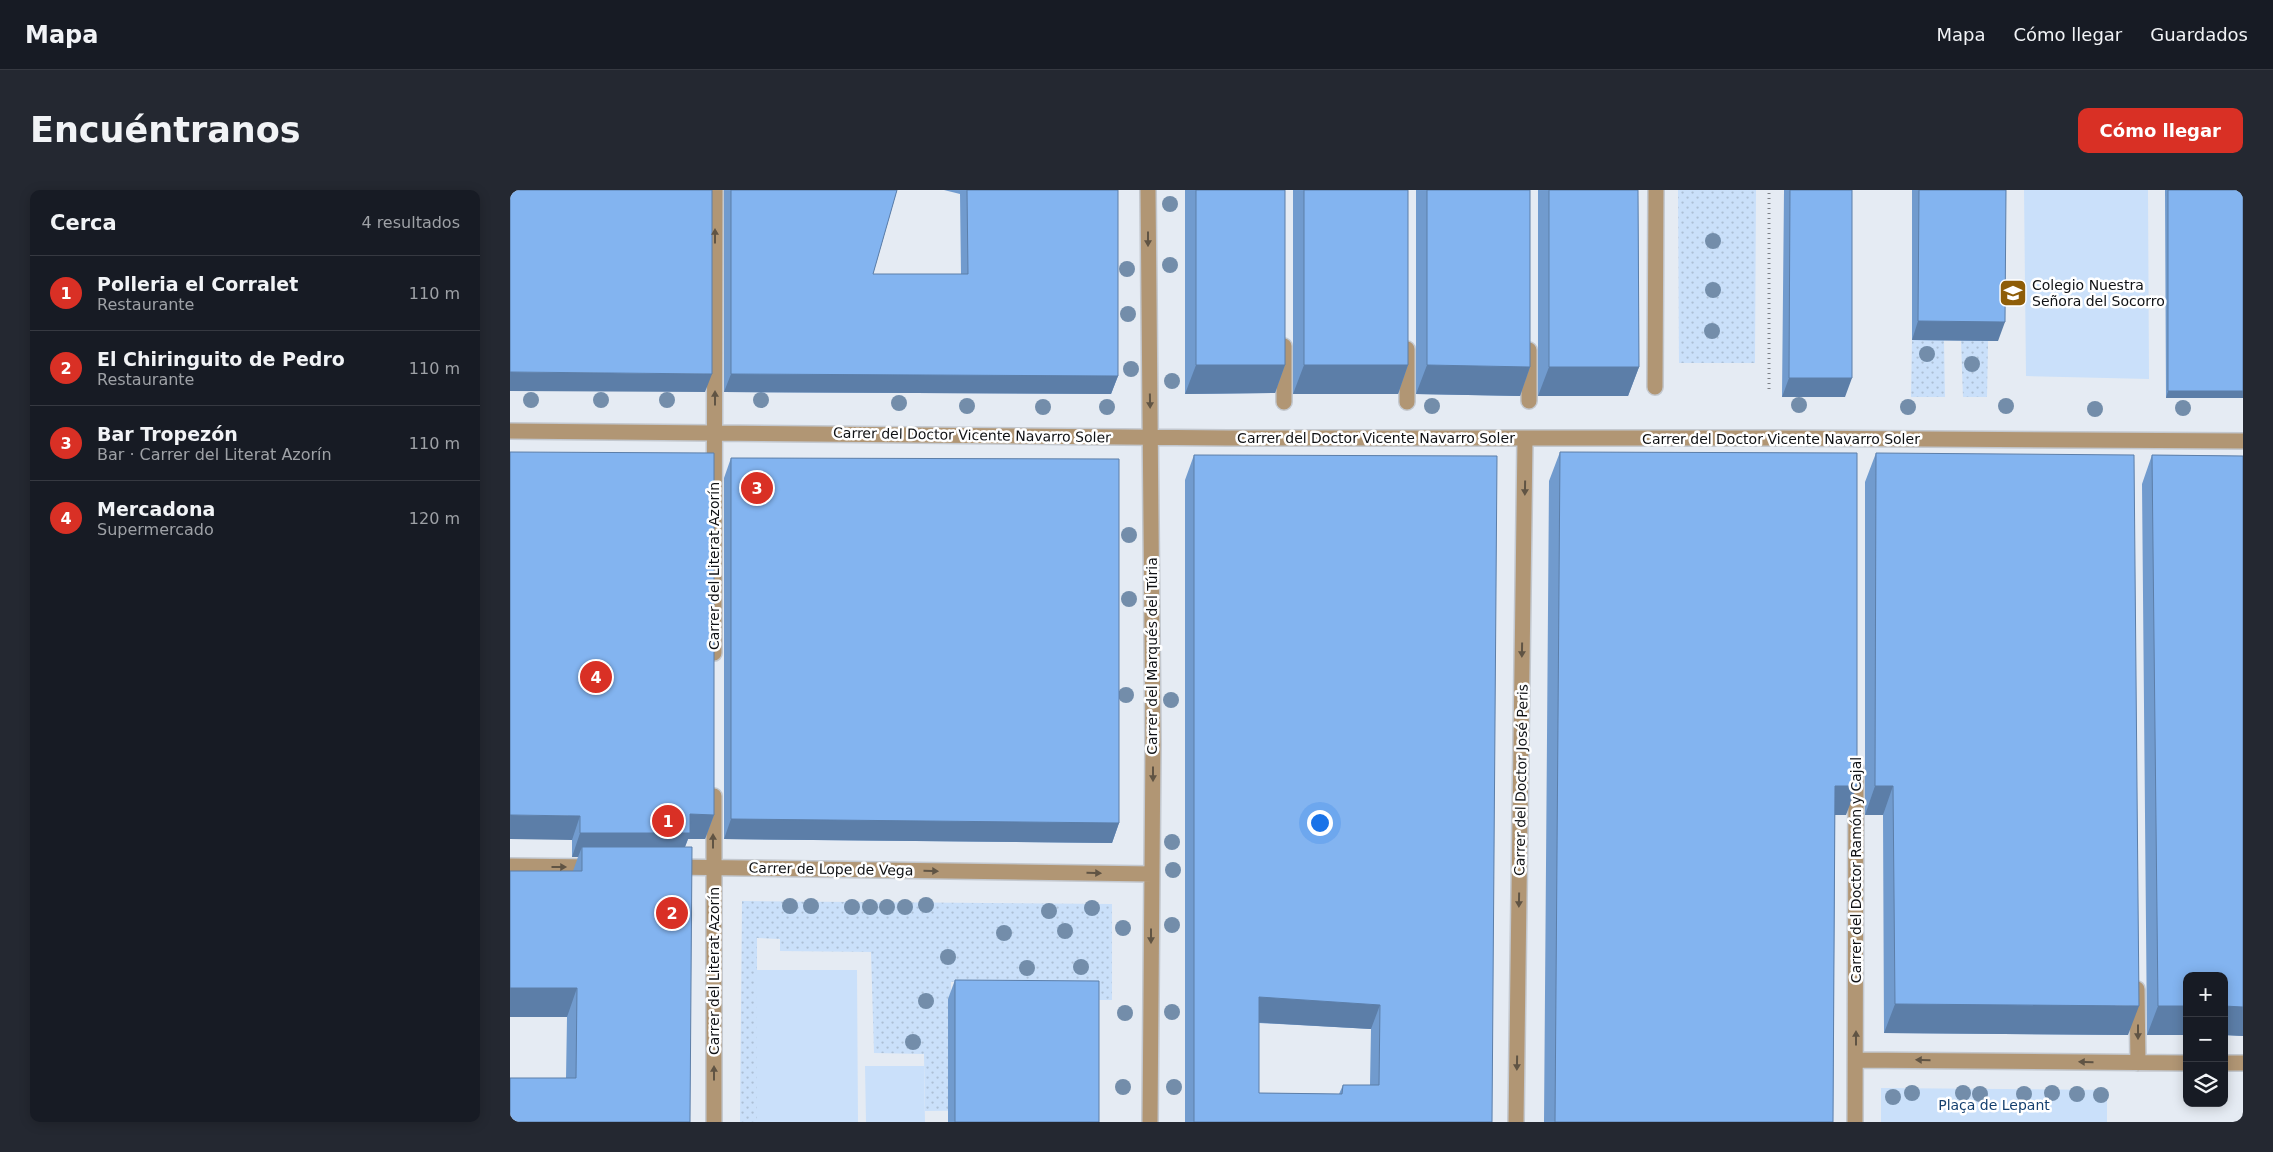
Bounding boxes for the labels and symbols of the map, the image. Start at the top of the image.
one-way arrow [711,228,719,244]
one-way arrow [1144,231,1152,247]
place label: Colegio Nuestra Señora del Socorro [2032,277,2165,309]
school or university icon: Colegio Nuestra Señora del Socorro [1998,278,2028,308]
one-way arrow [711,390,719,406]
one-way arrow [1146,393,1154,409]
street label: Carrer del Doctor Vicente Navarro Soler [833,425,1111,445]
street label: Carrer del Doctor Vicente Navarro Soler [1237,430,1515,446]
street label: Carrer del Doctor Vicente Navarro Soler [1642,431,1920,447]
pin: 3 [741,469,773,507]
one-way arrow [1520,480,1528,496]
street label: Carrer del Literat Azorín [706,482,722,650]
street label: Carrer del Marqués del Túria [1144,557,1160,755]
one-way arrow [1518,642,1526,658]
pin: 4 [580,658,612,696]
street label: Carrer del Doctor José Peris [1511,684,1531,876]
street label: Carrer del Doctor Ramón y Cajal [1848,757,1864,983]
one-way arrow [1149,766,1157,782]
pin: 1 [652,802,684,840]
your location [1307,810,1333,836]
one-way arrow [709,833,717,849]
street label: Carrer de Lope de Vega [749,860,913,878]
one-way arrow [551,863,567,871]
one-way arrow [923,867,939,875]
one-way arrow [1086,869,1102,877]
street label: Carrer del Literat Azorín [706,887,722,1055]
one-way arrow [1515,892,1523,908]
pin: 2 [656,894,688,932]
one-way arrow [1147,928,1155,944]
one-way arrow [2134,1024,2142,1040]
one-way arrow [1852,1030,1860,1046]
one-way arrow [1513,1055,1521,1071]
one-way arrow [1915,1056,1931,1064]
one-way arrow [2077,1058,2093,1066]
one-way arrow [710,1065,718,1081]
park label: Plaça de Lepant [1938,1097,2050,1113]

